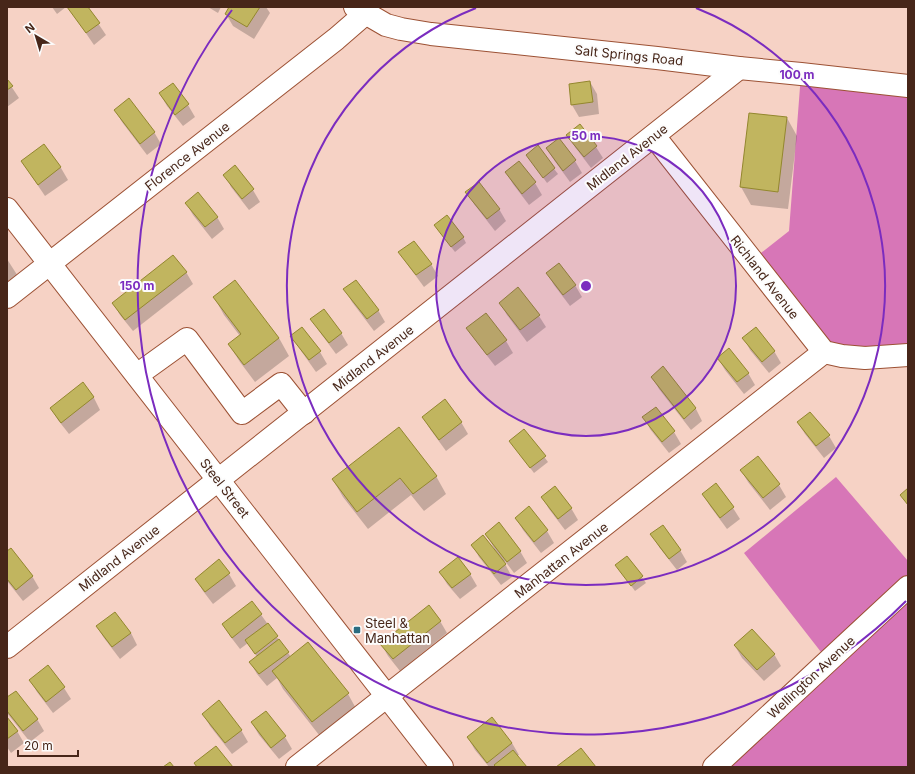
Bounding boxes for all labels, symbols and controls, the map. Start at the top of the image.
north arrow [16,16,56,56]
text: N [22,20,37,36]
street label: Salt Springs Road [574,41,684,69]
text: 100 m [779,67,815,82]
street label: Florence Avenue [142,118,232,194]
street label: Midland Avenue [583,120,671,194]
text: 50 m [571,128,601,143]
street label: Richland Avenue [727,232,803,322]
text: 150 m [120,278,154,293]
centre of rings [579,279,593,293]
street label: Midland Avenue [329,321,417,395]
street label: Steel Street [197,455,253,521]
street label: Manhattan Avenue [511,519,611,601]
street label: Midland Avenue [75,521,163,595]
place label: Steel & Manhattan [365,615,430,646]
marker: Steel & Manhattan [352,625,362,635]
street label: Wellington Avenue [764,632,858,722]
scale bar [18,732,78,758]
text: 20 m [24,738,53,753]

